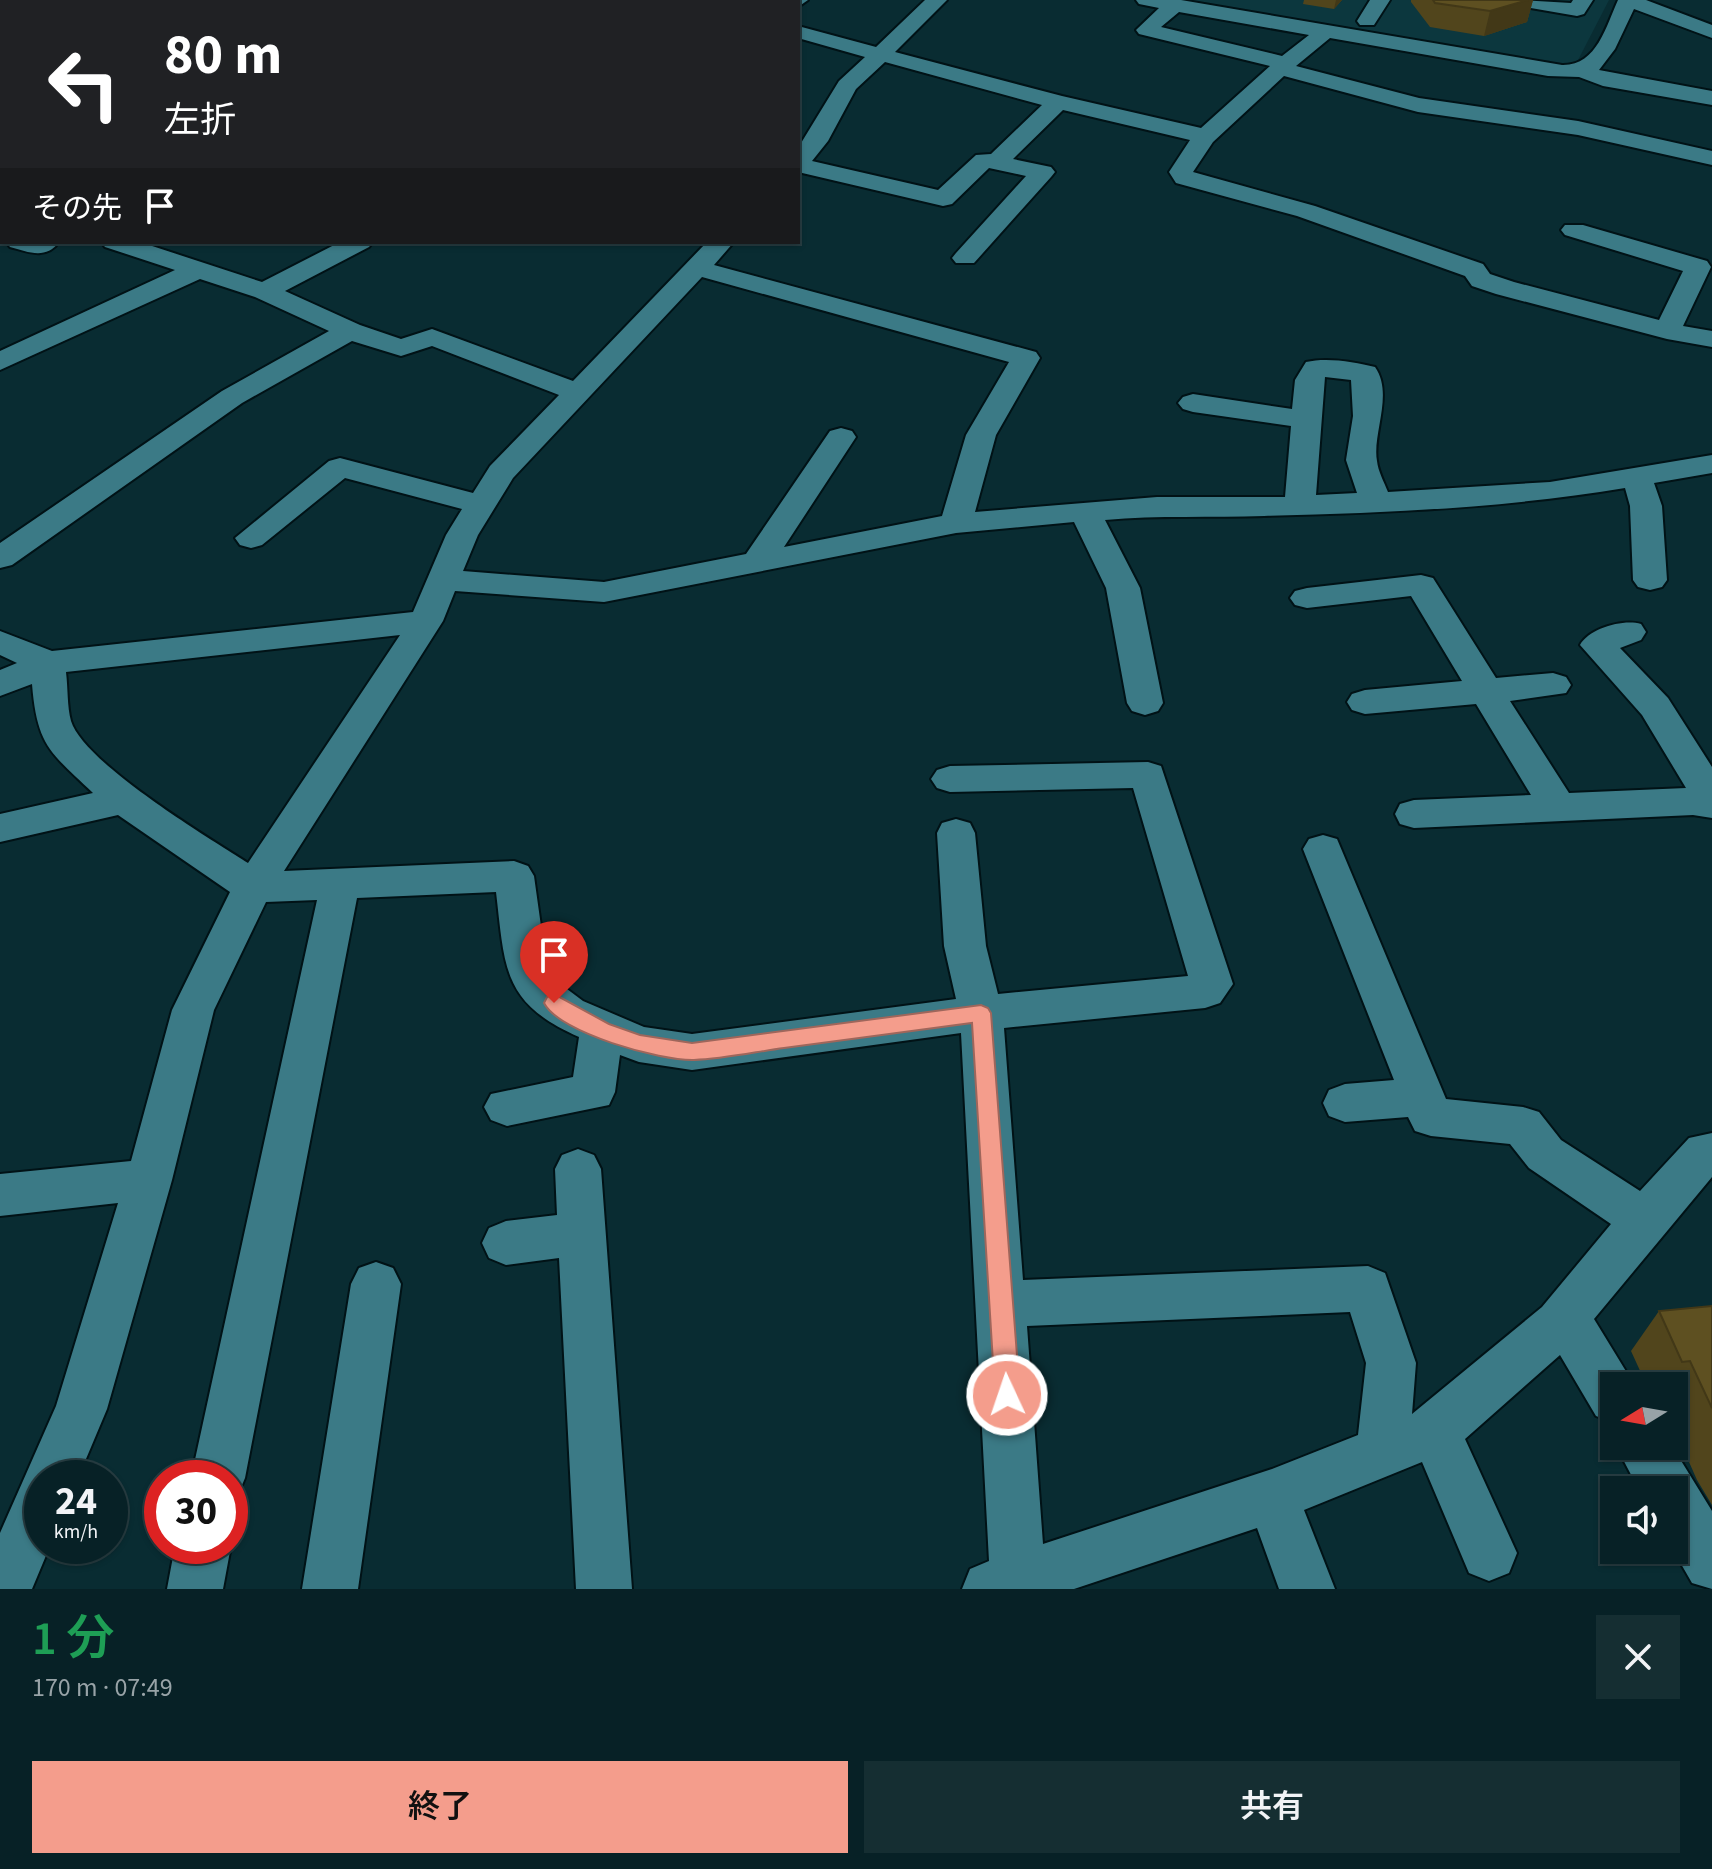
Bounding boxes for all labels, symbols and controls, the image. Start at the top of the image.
text: 80 m [164,16,282,95]
icon: left [32,32,136,136]
text: 左折 [164,95,236,146]
icon: arrive [138,184,182,228]
text: その先 [32,187,122,230]
pin [520,921,588,1003]
icon: arrive [532,933,576,977]
position arrow [965,1353,1049,1437]
north arrow [1600,1372,1688,1460]
map controls [1600,1372,1688,1564]
speed limit sign: 30 [144,1460,248,1564]
text: 24 [55,1473,97,1530]
button: sound [1600,1476,1688,1564]
text: km/h [54,1518,98,1546]
text: 1 分 [32,1605,114,1673]
button: close [1596,1615,1680,1699]
text: 170 m · 07:49 [32,1669,173,1706]
button: 終了 [32,1761,848,1853]
button: 共有 [864,1761,1680,1853]

